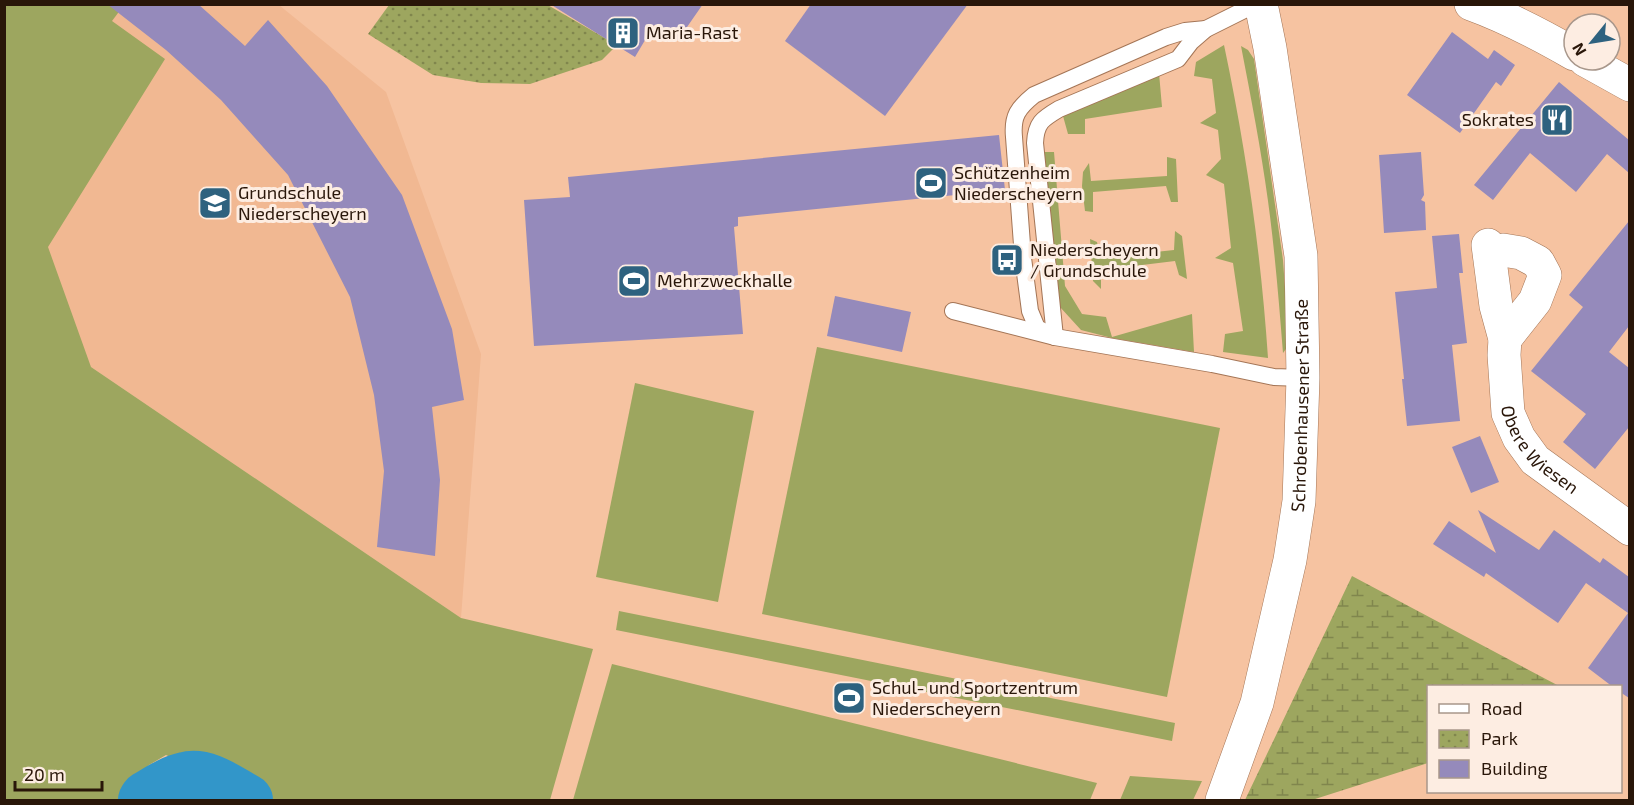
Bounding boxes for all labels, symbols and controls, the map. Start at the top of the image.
north arrow [1562,12,1622,72]
building icon: Maria-Rast [605,15,641,51]
place label: Maria-Rast [646,21,738,43]
text: N [1567,40,1590,60]
restaurant icon: Sokrates [1539,102,1575,138]
place label: Sokrates [1462,108,1534,130]
place label: Schützenheim Niederscheyern [954,161,1083,204]
sports icon: Schützenheim Niederscheyern [913,165,949,201]
place label: Grundschule Niederscheyern [238,181,367,224]
school or university icon: Grundschule Niederscheyern [197,185,233,221]
place label: Niederscheyern / Grundschule [1030,238,1159,281]
bus stop icon: Niederscheyern / Grundschule [989,242,1025,278]
sports icon: Mehrzweckhalle [616,263,652,299]
place label: Mehrzweckhalle [657,269,792,291]
street label: Schrobenhausener Straße [1285,299,1313,514]
street label: Obere Wiesen [1498,405,1583,498]
place label: Schul- und Sportzentrum Niederscheyern [872,676,1078,719]
sports icon: Schul- und Sportzentrum Niederscheyern [831,680,867,716]
legend [1427,685,1622,793]
text: Road [1481,697,1522,719]
text: Park [1481,727,1518,749]
scale bar [15,754,102,792]
text: Building [1481,757,1548,779]
text: 20 m [24,763,65,785]

